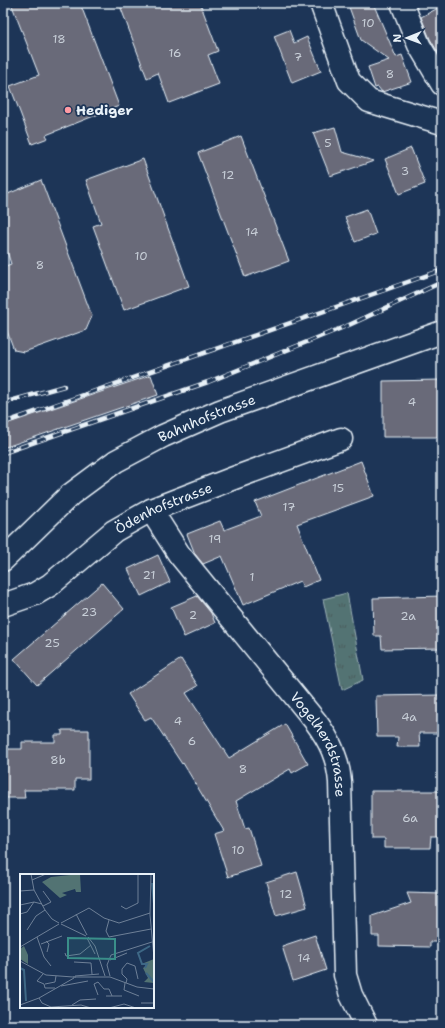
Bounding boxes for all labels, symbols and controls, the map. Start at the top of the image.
house number: 10 [361,15,375,31]
north arrow [387,18,427,58]
house number: 18 [52,31,66,47]
text: N [390,33,405,43]
house number: 16 [168,45,182,61]
house number: 7 [294,49,302,65]
house number: 8 [386,66,394,82]
place label: Hediger [76,101,134,119]
marker: Hediger [63,105,73,115]
house number: 5 [324,135,332,151]
house number: 3 [401,163,409,179]
house number: 12 [222,167,234,183]
house number: 14 [246,224,258,240]
house number: 10 [134,248,148,264]
house number: 8 [36,257,44,273]
street label: Bahnhofstrasse [155,390,258,446]
house number: 4 [408,394,416,410]
street label: Ödenhofstrasse [112,478,215,538]
house number: 15 [332,480,344,496]
house number: 17 [283,499,295,515]
house number: 19 [209,531,221,547]
house number: 21 [143,567,155,583]
house number: 1 [249,569,255,585]
house number: 23 [81,604,97,620]
house number: 2 [189,607,197,623]
house number: 2a [400,608,416,624]
house number: 25 [44,635,60,651]
street label: Vogelherdstrasse [286,688,349,797]
house number: 4a [401,709,417,725]
house number: 4 [174,713,182,729]
house number: 6 [188,733,196,749]
house number: 8b [50,752,66,768]
house number: 8 [239,761,247,777]
house number: 6a [402,810,418,826]
house number: 10 [231,842,245,858]
inset map [20,874,154,1008]
house number: 12 [280,886,292,902]
house number: 14 [298,950,310,966]

